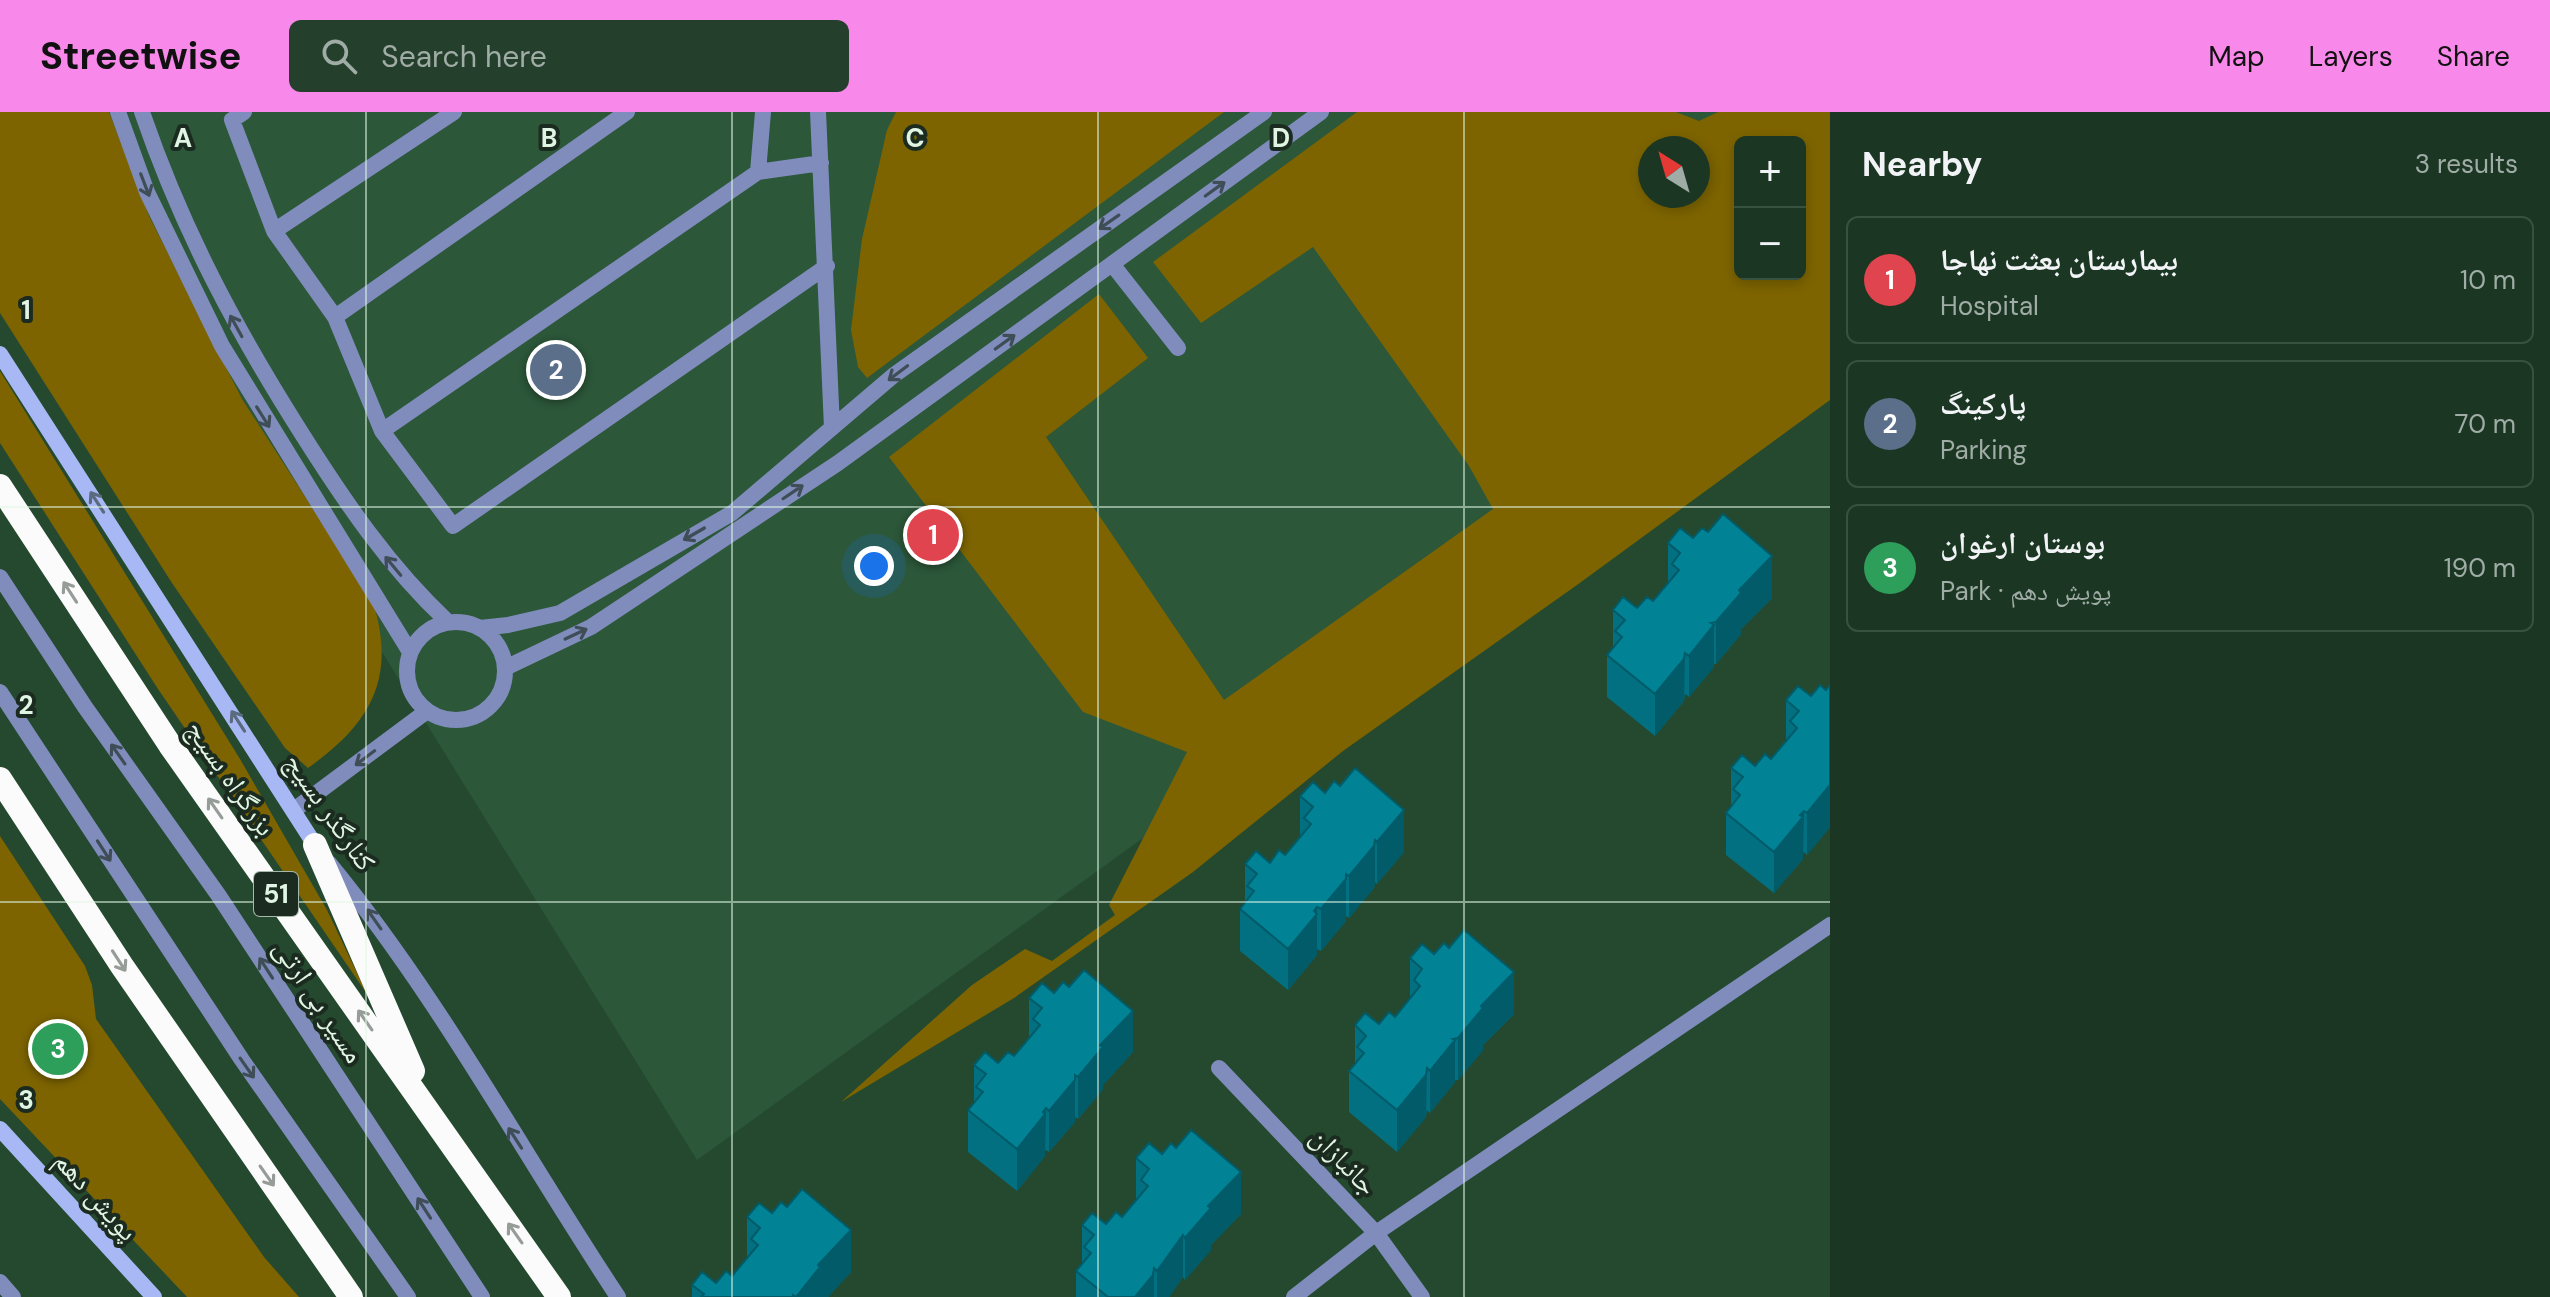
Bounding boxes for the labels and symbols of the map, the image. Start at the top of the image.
text: A [174,121,192,155]
text: B [541,121,557,155]
text: C [905,121,925,155]
text: D [1272,121,1290,155]
north arrow [1638,136,1710,208]
one-way arrow [139,172,153,197]
one-way arrow [1204,181,1226,197]
one-way arrow [1099,214,1121,230]
text: 1 [21,293,31,327]
one-way arrow [227,314,243,338]
one-way arrow [994,333,1015,350]
pin: 2 [530,340,582,400]
one-way arrow [888,365,909,382]
one-way arrow [255,405,271,428]
one-way arrow [782,484,804,501]
one-way arrow [88,491,104,514]
pin: 1 [907,505,959,565]
one-way arrow [683,527,707,542]
your location [854,546,894,586]
one-way arrow [384,556,402,577]
one-way arrow [62,581,78,604]
one-way arrow [563,626,587,641]
text: 2 [18,688,34,722]
one-way arrow [229,710,246,732]
street label: بزرگراه بسیج [178,713,284,843]
one-way arrow [110,744,127,765]
street label: کنارگذر بسیج [276,746,384,879]
one-way arrow [355,750,376,767]
one-way arrow [207,797,223,819]
one-way arrow [97,839,113,862]
road number: 51 [254,872,298,916]
one-way arrow [366,909,382,931]
street label: مسیر بی ارتی [265,932,373,1070]
one-way arrow [111,950,128,972]
one-way arrow [257,957,273,980]
one-way arrow [357,1010,374,1031]
pin: 3 [32,1019,84,1079]
one-way arrow [239,1056,255,1078]
text: 3 [18,1083,34,1117]
street label: جانبازان [1302,1119,1386,1203]
one-way arrow [507,1127,524,1149]
street label: پویش دهم [46,1143,146,1249]
one-way arrow [259,1164,275,1186]
one-way arrow [416,1198,432,1220]
one-way arrow [507,1222,523,1244]

